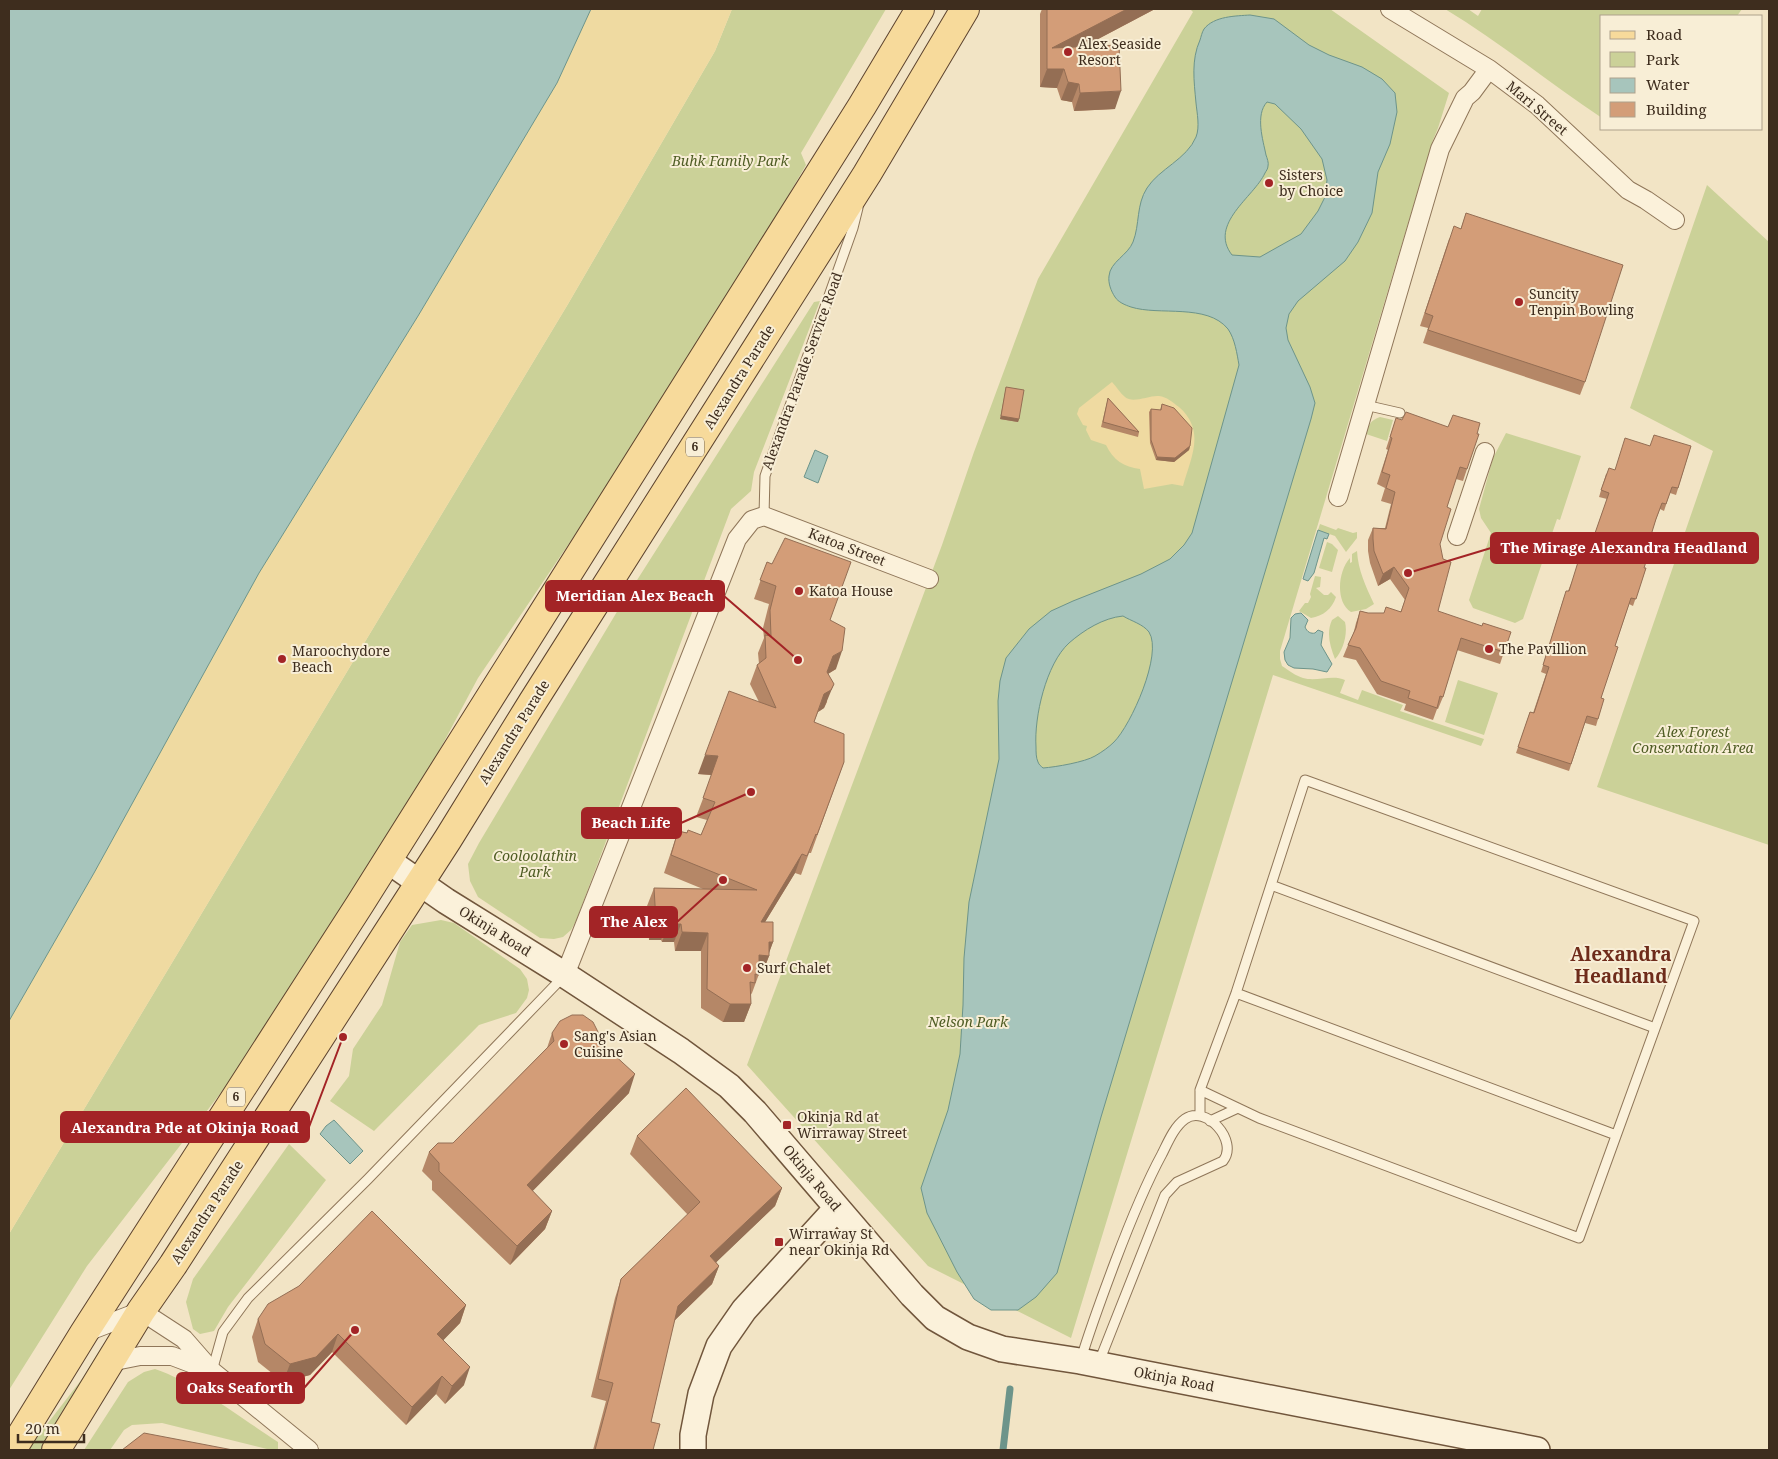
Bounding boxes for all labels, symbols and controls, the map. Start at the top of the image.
legend [1600,15,1763,130]
text: Road [1646,24,1682,44]
place label: Alex Seaside Resort [1078,34,1161,69]
marker: Alex Seaside Resort [1062,46,1074,58]
text: Park [1646,49,1680,69]
text: Water [1646,74,1689,94]
street label: Mari Street [1503,76,1572,139]
text: Building [1646,99,1707,119]
park label: Buhk Family Park [671,151,789,170]
place label: Sisters by Choice [1279,165,1343,200]
marker: Sisters by Choice [1263,177,1275,189]
street label: Alexandra Parade Service Road [757,269,846,472]
place label: Suncity Tenpin Bowling [1529,284,1634,319]
marker: Suncity Tenpin Bowling [1513,296,1525,308]
street label: Alexandra Parade [699,321,778,433]
road number: 6 [686,438,704,457]
street label: Katoa Street [806,523,889,570]
callout: The Mirage Alexandra Headland [1491,533,1758,563]
text: The Mirage Alexandra Headland [1501,537,1748,557]
callout: Meridian Alex Beach [546,581,724,611]
place label: Katoa House [809,581,893,600]
text: Meridian Alex Beach [556,585,714,605]
marker: Katoa House [793,585,805,597]
place label: The Pavillion [1499,639,1587,658]
place label: Maroochydore Beach [292,641,390,676]
marker: The Pavillion [1483,643,1495,655]
marker: Maroochydore Beach [276,653,288,665]
street label: Alexandra Parade [474,676,553,788]
park label: Alex Forest Conservation Area [1632,722,1755,757]
callout: Beach Life [582,808,681,838]
text: Beach Life [591,812,671,832]
park label: Cooloolathin Park [493,846,577,881]
street label: Okinja Road [456,901,535,960]
callout: The Alex [590,907,677,937]
text: The Alex [600,911,668,931]
district label: Alexandra Headland [1570,941,1672,989]
place label: Surf Chalet [757,958,831,977]
marker: Surf Chalet [741,962,753,974]
park label: Nelson Park [927,1012,1009,1031]
place label: Sang's Asian Cuisine [574,1026,657,1061]
marker: Sang's Asian Cuisine [558,1038,570,1050]
road number: 6 [227,1088,245,1106]
place label: Okinja Rd at Wirraway Street [797,1107,907,1142]
callout: Alexandra Pde at Okinja Road [61,1112,309,1142]
text: Alexandra Pde at Okinja Road [71,1117,299,1137]
marker: Okinja Rd at Wirraway Street [781,1119,793,1131]
street label: Okinja Road [779,1140,846,1215]
street label: Alexandra Parade [166,1156,247,1267]
place label: Wirraway St near Okinja Rd [789,1224,890,1259]
marker: Wirraway St near Okinja Rd [773,1236,785,1248]
street label: Okinja Road [1132,1361,1216,1396]
callout: Oaks Seaforth [177,1373,304,1403]
text: Oaks Seaforth [187,1377,293,1397]
scale bar [18,1412,84,1444]
text: 20 m [25,1418,60,1438]

